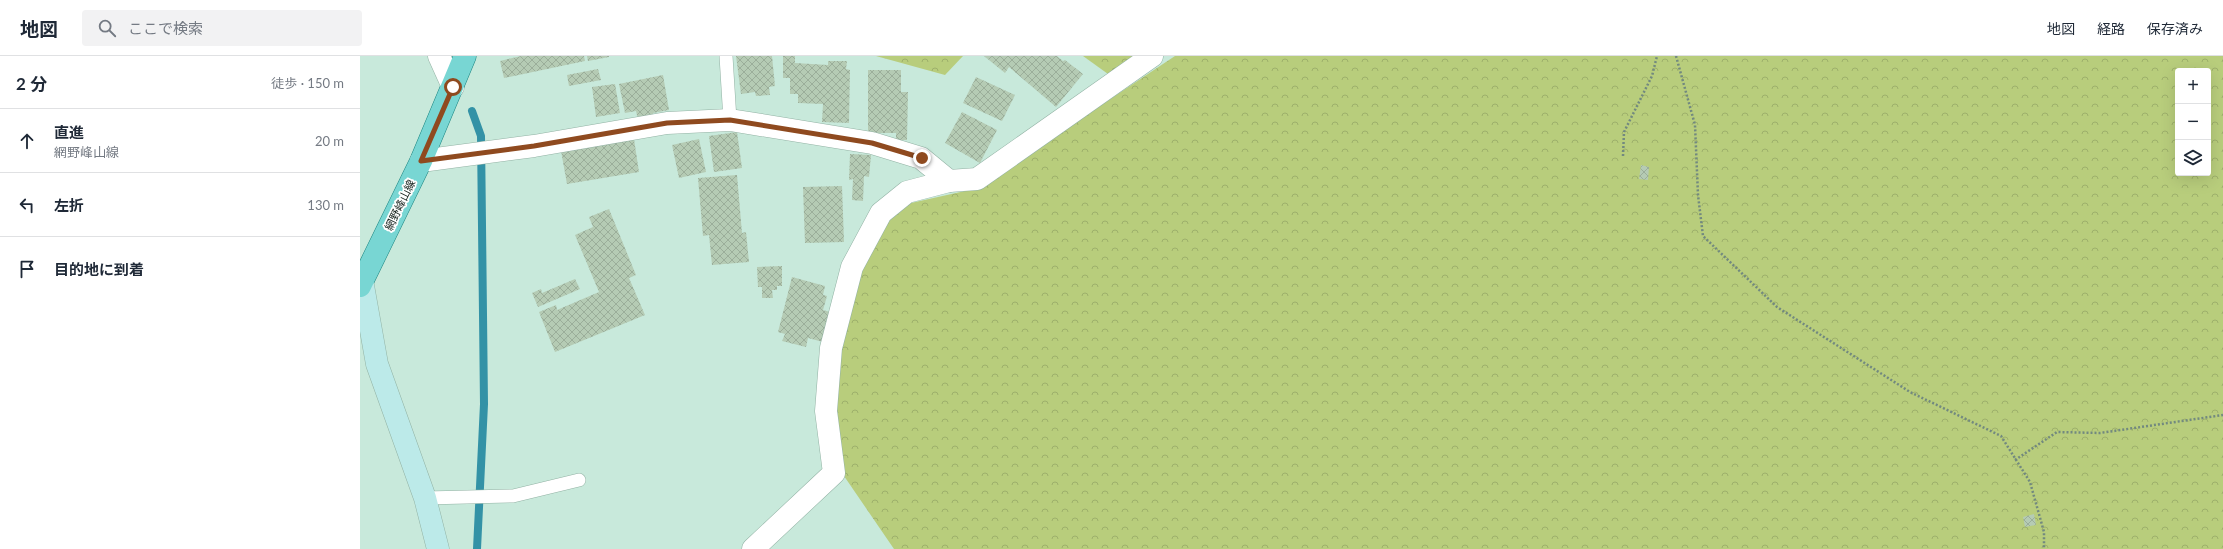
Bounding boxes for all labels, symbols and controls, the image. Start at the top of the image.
search box [82,10,362,46]
text: 地図 [20,17,58,40]
icon: search [96,17,118,39]
text: ここで検索 [128,19,203,37]
text: 地図 [2047,20,2075,37]
text: 経路 [2097,20,2125,37]
text: 保存済み [2147,20,2203,37]
map controls [2175,68,2211,176]
button: + [2175,68,2211,104]
text: 2 分 [16,73,47,94]
text: 徒歩 · 150 m [271,75,344,91]
route start [444,78,462,96]
button: − [2175,104,2211,140]
text: 直進 [54,123,84,141]
icon: ahead [16,130,38,152]
text: 20 m [315,133,344,149]
button: layers [2175,140,2211,176]
text: 網野峰山線 [54,144,119,160]
route end [913,149,931,167]
street label: 網野峰山線 [382,177,417,232]
icon: left [16,194,38,216]
text: 左折 [54,196,84,214]
text: 130 m [307,197,344,213]
icon: arrive [16,258,38,280]
text: 目的地に到着 [54,260,144,278]

